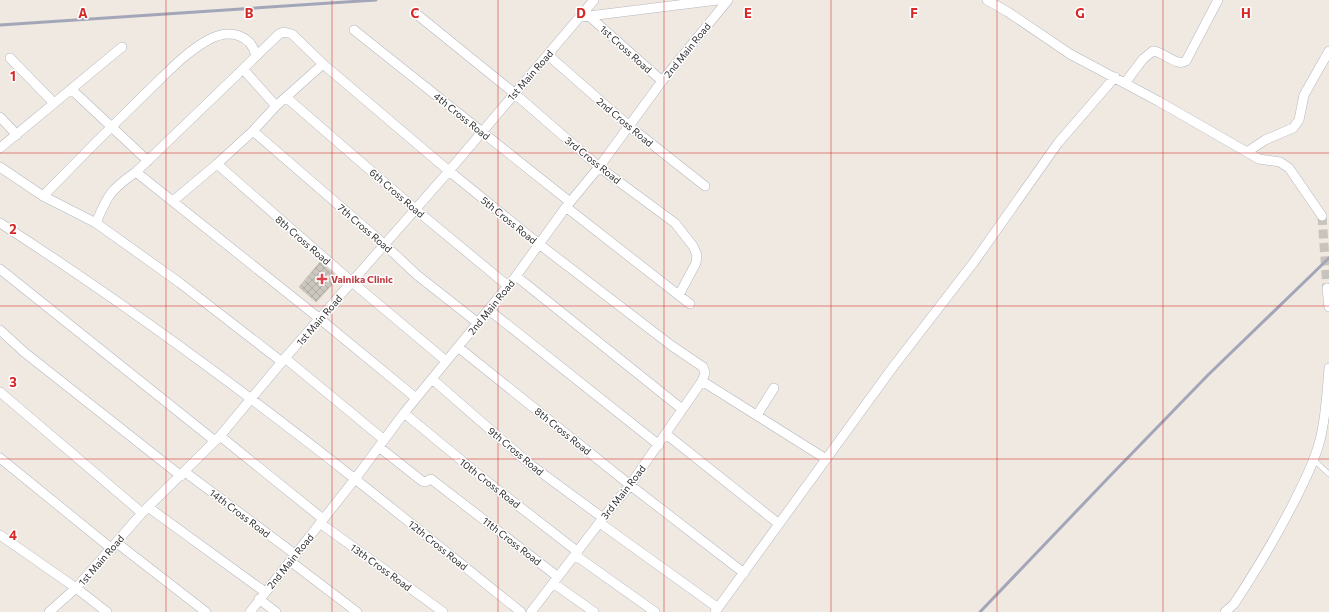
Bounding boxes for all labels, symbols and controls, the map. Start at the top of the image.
text: A [78,5,88,21]
text: B [245,5,254,21]
text: C [411,5,420,21]
text: D [576,5,586,21]
text: E [744,5,752,21]
text: F [910,5,918,21]
text: G [1075,5,1085,21]
text: H [1241,5,1251,21]
street label: 2nd Main Road [661,20,713,80]
street label: 1st Cross Road [598,23,655,76]
street label: 1st Main Road [505,47,555,103]
text: 1 [10,68,16,84]
street label: 4th Cross Road [432,90,493,142]
street label: 2nd Cross Road [594,95,656,149]
street label: 3rd Cross Road [563,134,623,186]
street label: 6th Cross Road [367,166,427,220]
street label: 5th Cross Road [479,194,540,246]
street label: 7th Cross Road [335,201,395,255]
street label: 8th Cross Road [273,213,333,267]
text: 2 [9,221,17,237]
marker: Vainika Clinic [316,273,328,285]
place label: Vainika Clinic [331,273,393,285]
street label: 2nd Main Road [465,277,517,337]
street label: 1st Main Road [294,292,344,348]
text: 3 [9,374,17,390]
street label: 8th Cross Road [533,405,594,457]
street label: 9th Cross Road [486,424,546,478]
street label: 10th Cross Road [457,456,523,510]
street label: 3rd Main Road [598,462,648,522]
street label: 14th Cross Road [207,486,273,540]
street label: 11th Cross Road [480,514,544,568]
street label: 12th Cross Road [406,518,470,573]
text: 4 [9,527,17,543]
street label: 2nd Main Road [264,531,316,591]
street label: 1st Main Road [76,532,126,588]
street label: 13th Cross Road [348,541,414,593]

